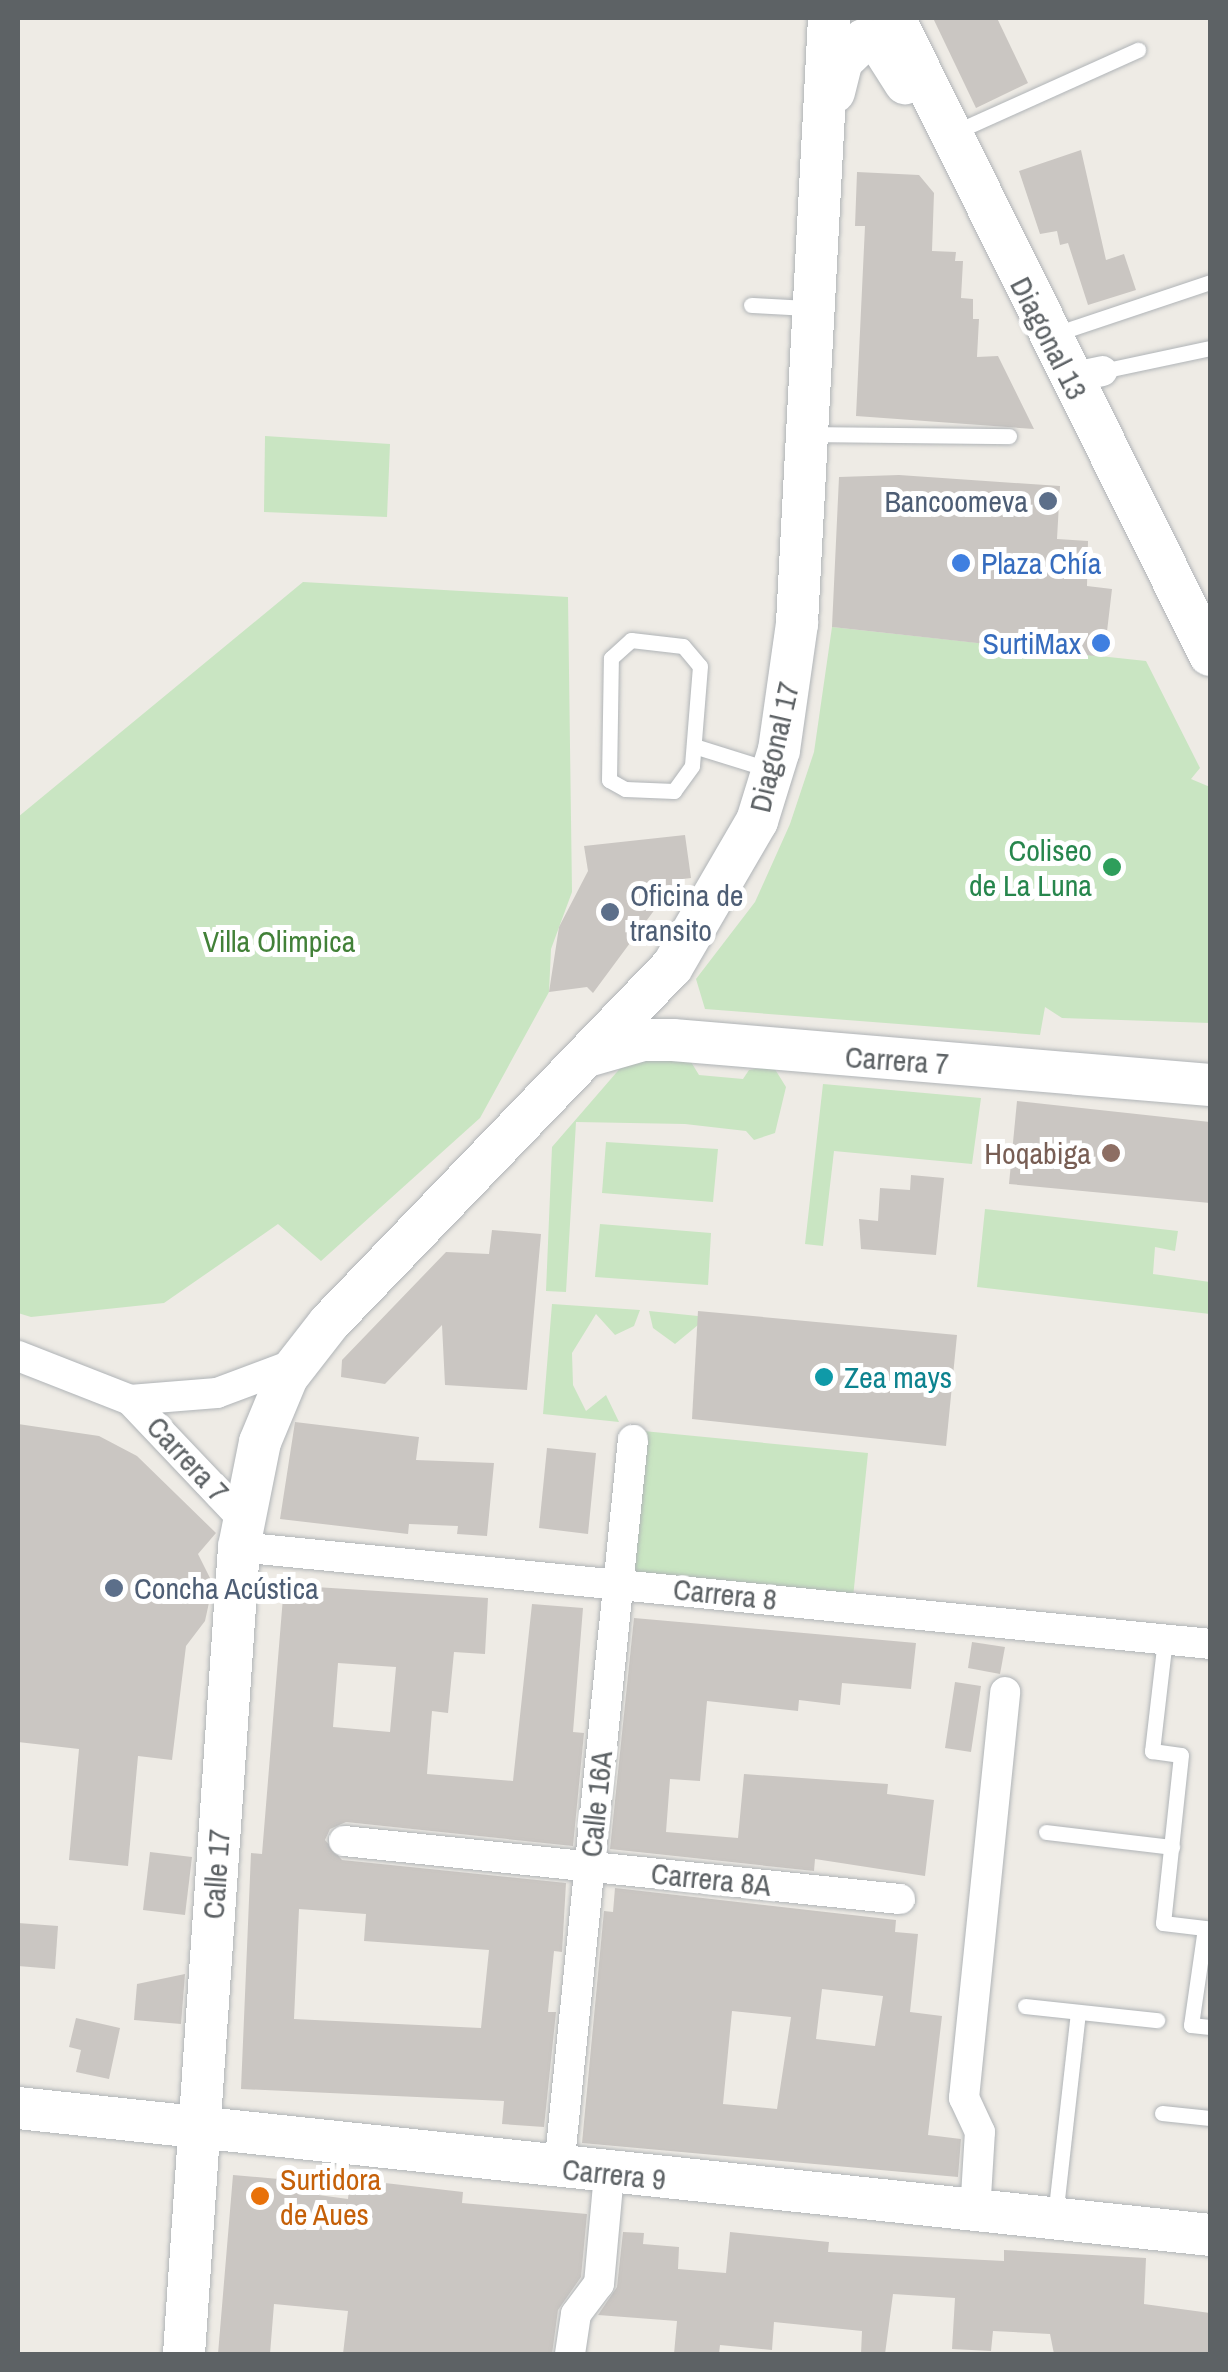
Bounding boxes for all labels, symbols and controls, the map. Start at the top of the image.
street label: Diagonal 13 [1003,271,1095,405]
place label: Bancoomeva [884,483,1028,519]
marker: Bancoomeva [1037,490,1059,512]
place label: Plaza Chía [981,545,1101,581]
marker: Plaza Chía [950,552,972,574]
place label: SurtiMax [983,625,1081,661]
marker: SurtiMax [1090,632,1112,654]
street label: Diagonal 17 [742,678,806,816]
place label: Coliseo de La Luna [969,832,1092,902]
marker: Coliseo de La Luna [1101,856,1123,878]
place label: Oficina de transito [630,877,744,948]
marker: Oficina de transito [599,901,621,923]
park label: Villa Olimpica [203,923,355,959]
street label: Carrera 7 [844,1038,950,1082]
place label: Hoqabiga [984,1135,1091,1171]
marker: Hoqabiga [1100,1142,1122,1164]
place label: Zea mays [844,1359,952,1395]
marker: Zea mays [813,1366,835,1388]
street label: Carrera 7 [139,1409,237,1509]
place label: Concha Acústica [134,1570,320,1606]
street label: Carrera 8 [671,1571,779,1617]
marker: Concha Acústica [103,1577,125,1599]
street label: Calle 16A [573,1749,619,1859]
street label: Calle 17 [195,1828,237,1920]
street label: Carrera 8A [649,1855,773,1903]
street label: Carrera 9 [560,2151,668,2197]
place label: Surtidora de Aues [280,2161,381,2232]
marker: Surtidora de Aues [249,2185,271,2207]

